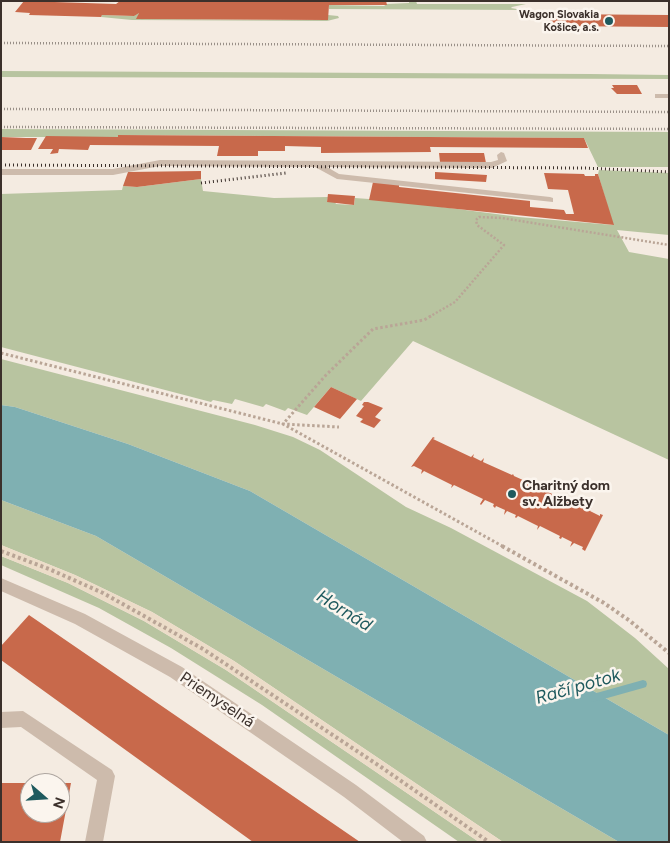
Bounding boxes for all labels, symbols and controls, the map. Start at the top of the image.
place label: Wagon Slovakia Košice, a.s. [519,8,599,34]
marker: Wagon Slovakia Košice, a.s. [603,15,615,27]
place label: Charitný dom sv. Alžbety [522,478,610,511]
marker: Charitný dom sv. Alžbety [506,488,518,500]
water label: Hornád [312,586,376,636]
water label: Račí potok [533,665,623,709]
street label: Priemyselná [176,668,258,732]
north arrow [20,773,70,823]
text: N [49,795,69,811]

